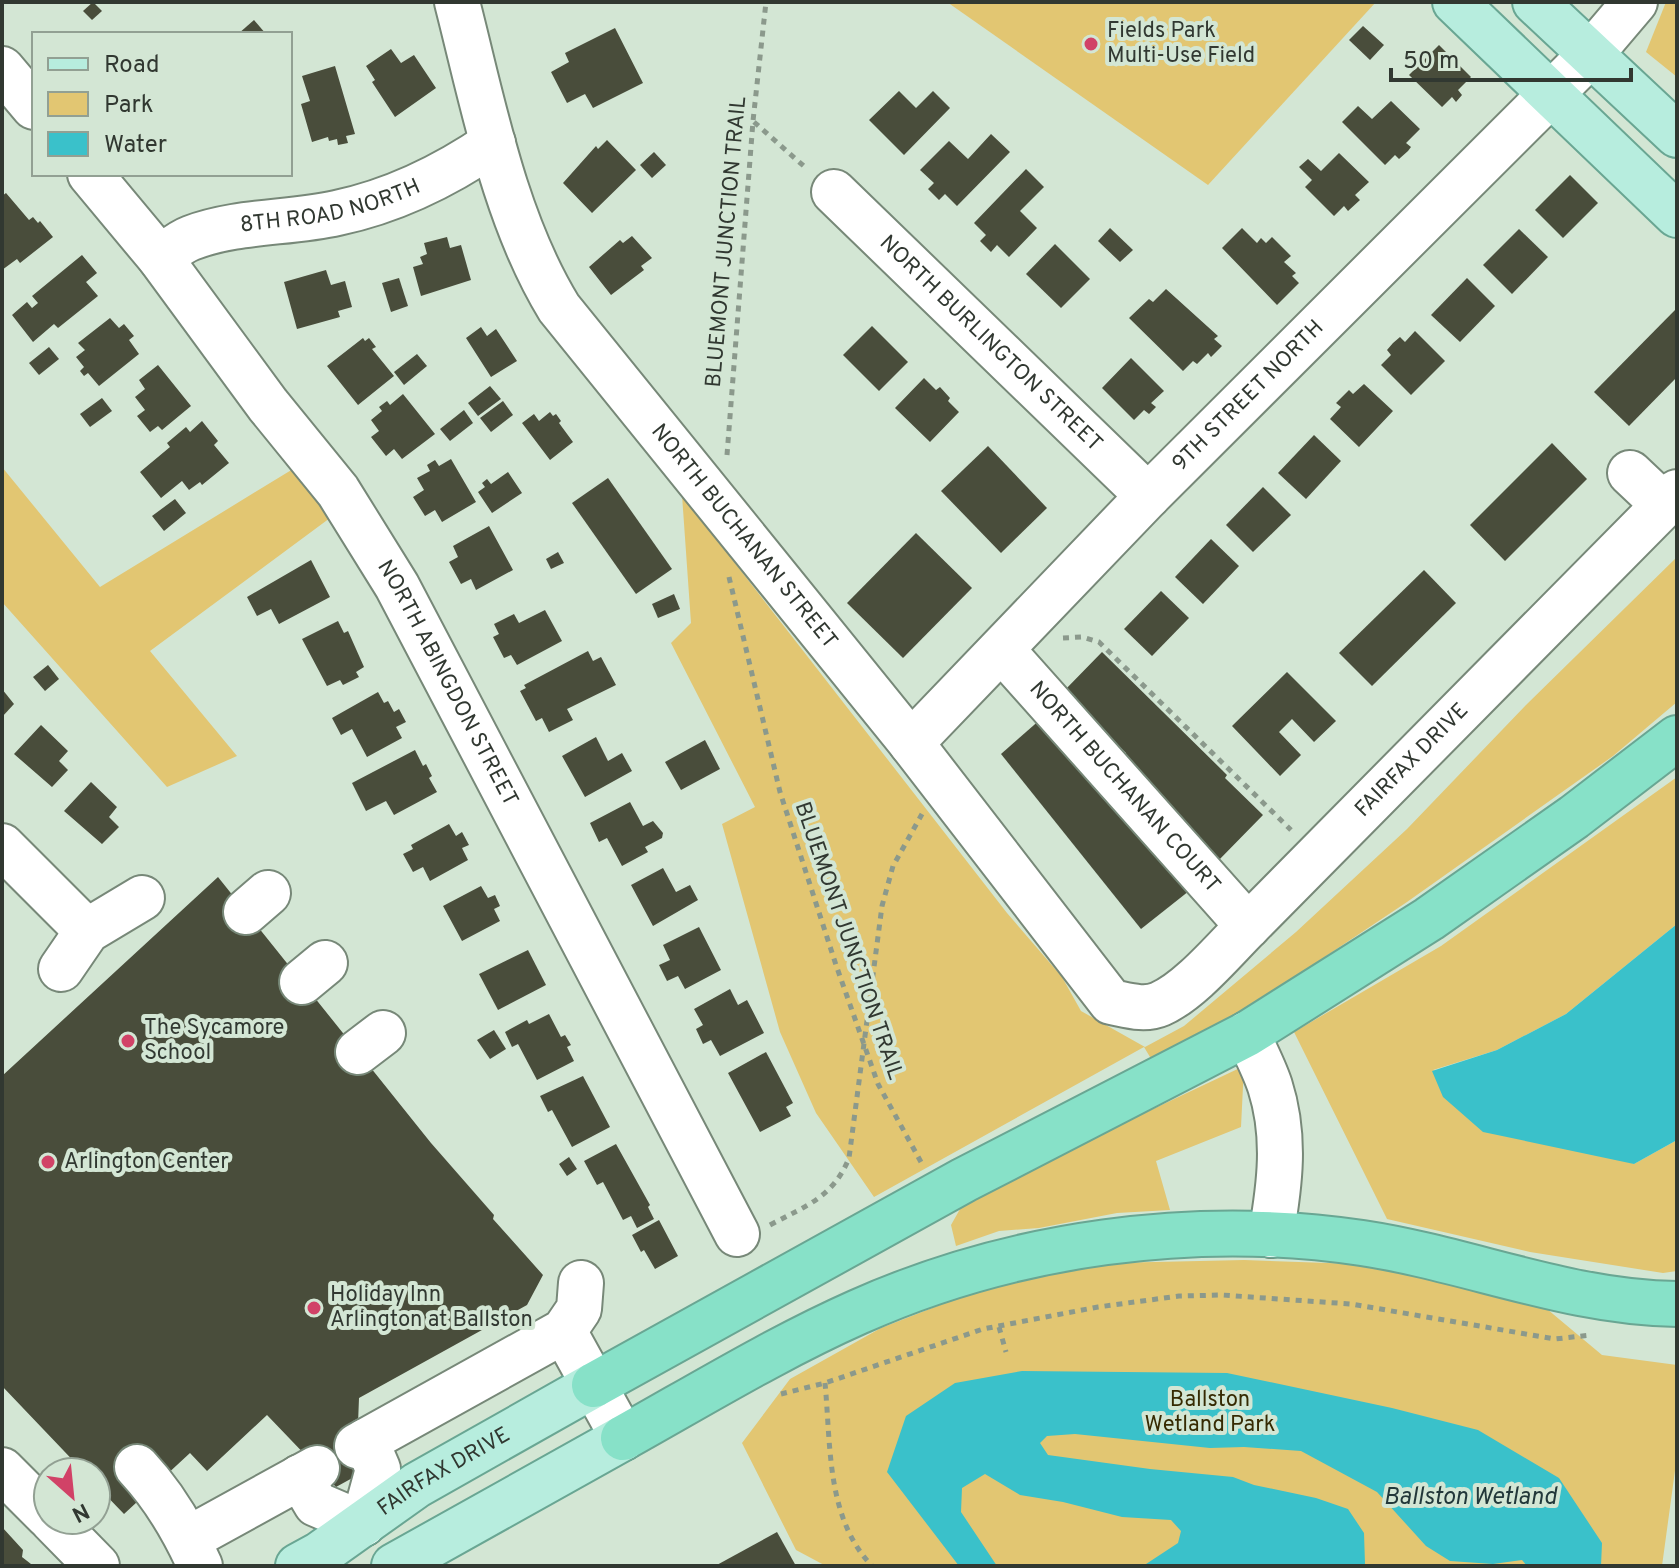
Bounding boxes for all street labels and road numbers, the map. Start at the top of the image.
street label: BLUEMONT JUNCTION TRAIL [701,95,753,389]
street label: 8TH ROAD NORTH [238,173,425,239]
street label: NORTH BURLINGTON STREET [874,230,1108,458]
street label: 9TH STREET NORTH [1167,315,1330,477]
street label: NORTH BUCHANAN STREET [645,419,843,655]
street label: NORTH ABINGDON STREET [371,555,524,811]
street label: NORTH BUCHANAN COURT [1023,676,1226,899]
street label: FAIRFAX DRIVE [1350,697,1474,823]
street label: BLUEMONT JUNCTION TRAIL [788,799,908,1083]
street label: FAIRFAX DRIVE [372,1422,515,1522]

